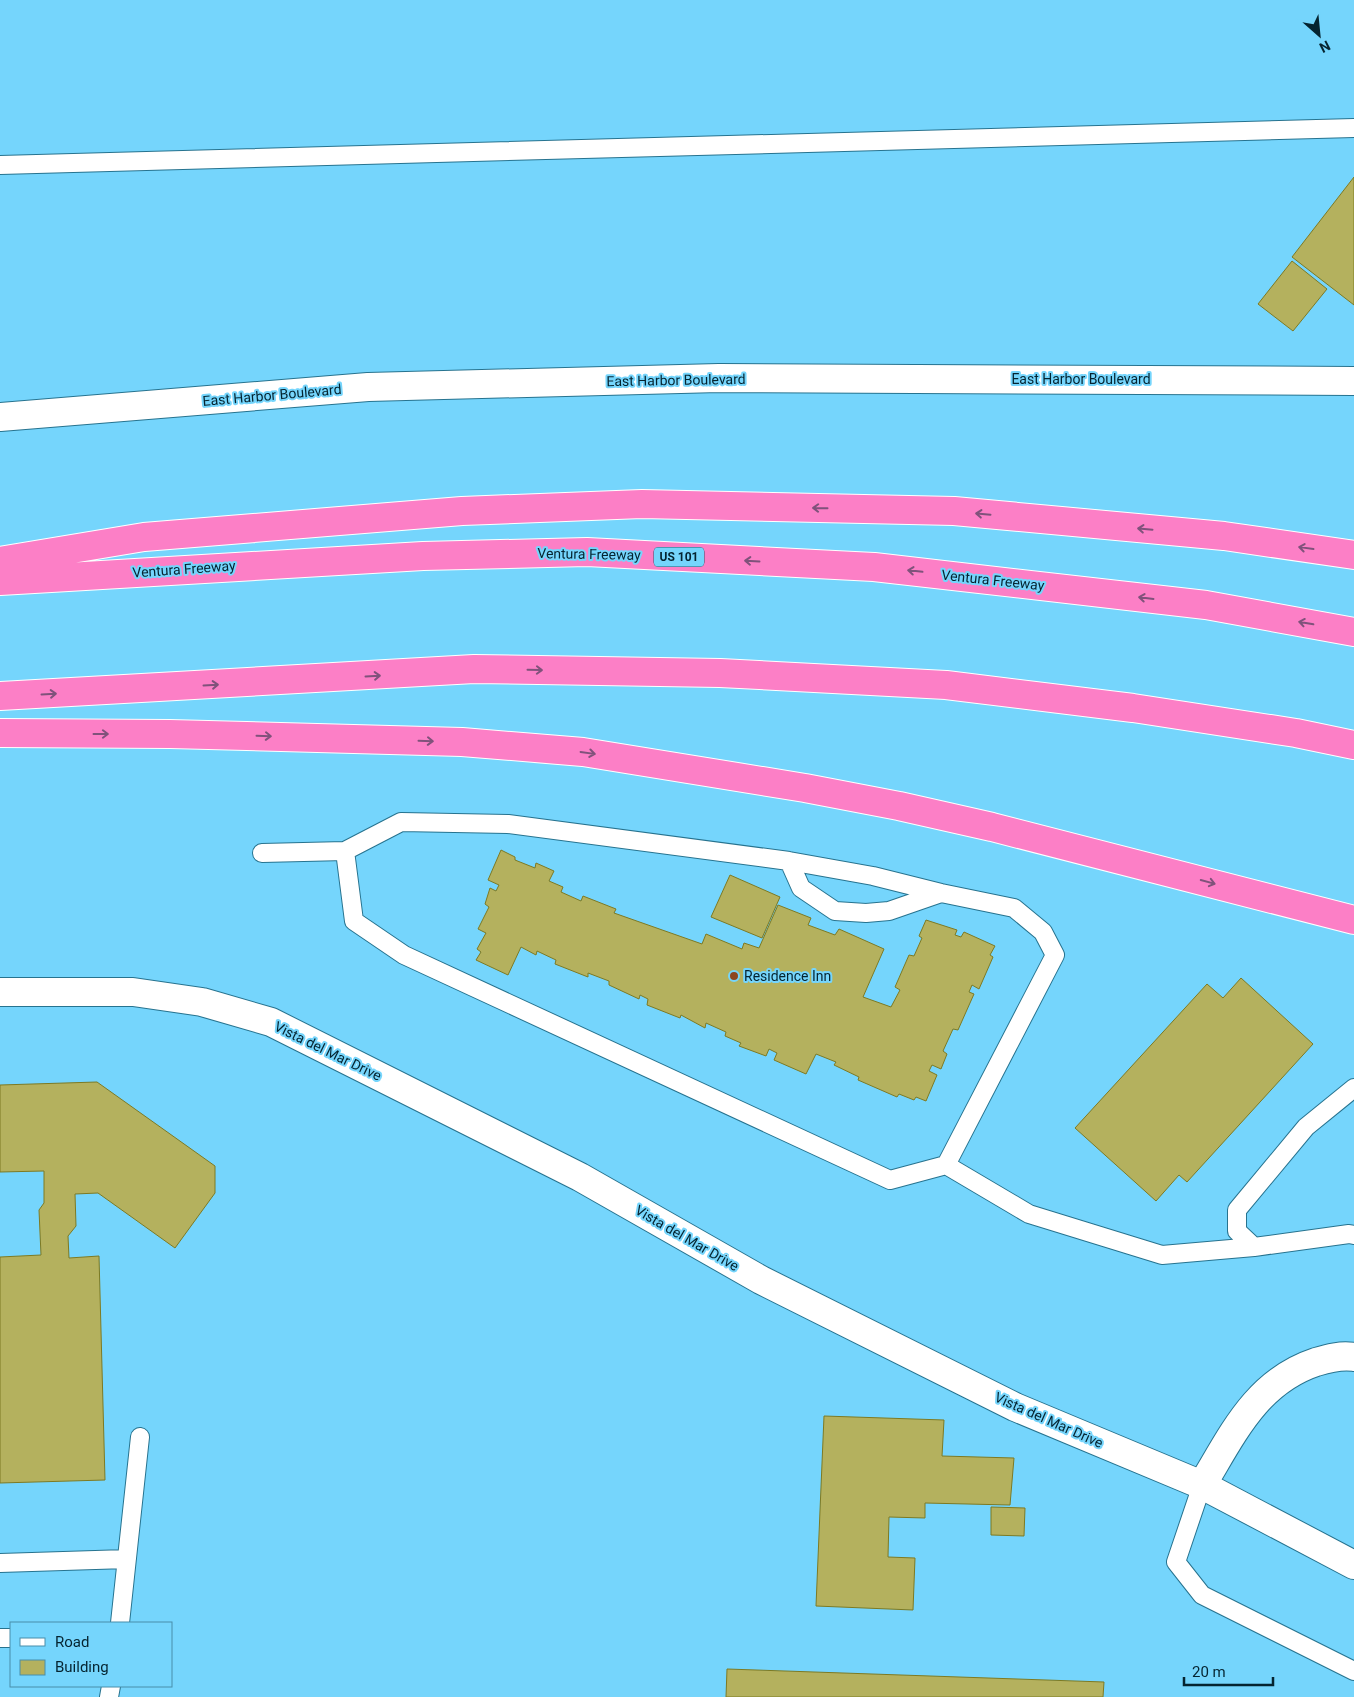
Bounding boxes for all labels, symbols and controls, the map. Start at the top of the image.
north arrow [1294,10,1344,60]
text: N [1317,37,1333,56]
street label: East Harbor Boulevard [606,371,746,389]
street label: East Harbor Boulevard [1011,371,1151,387]
street label: East Harbor Boulevard [202,381,342,409]
one-way arrow [813,503,829,513]
one-way arrow [975,509,991,519]
one-way arrow [1137,524,1153,533]
one-way arrow [1298,543,1314,553]
street label: Ventura Freeway [537,545,641,563]
road number: US 101 [654,548,704,566]
one-way arrow [745,556,761,565]
street label: Ventura Freeway [132,557,236,581]
one-way arrow [907,566,923,576]
street label: Ventura Freeway [941,567,1046,593]
one-way arrow [1138,593,1154,603]
one-way arrow [1298,618,1314,628]
one-way arrow [527,666,543,675]
one-way arrow [365,671,381,680]
one-way arrow [203,681,219,690]
one-way arrow [40,689,56,698]
one-way arrow [93,729,109,738]
one-way arrow [255,732,271,741]
one-way arrow [418,736,434,746]
one-way arrow [580,748,596,758]
one-way arrow [1199,878,1215,887]
place label: Residence Inn [744,968,831,984]
marker: Residence Inn [728,970,740,982]
street label: Vista del Mar Drive [272,1018,384,1084]
street label: Vista del Mar Drive [632,1202,742,1274]
street label: Vista del Mar Drive [992,1389,1106,1451]
legend [10,1622,172,1687]
text: Road [55,1633,89,1651]
scale bar [1184,1654,1273,1686]
text: Building [55,1658,109,1676]
text: 20 m [1192,1663,1226,1681]

